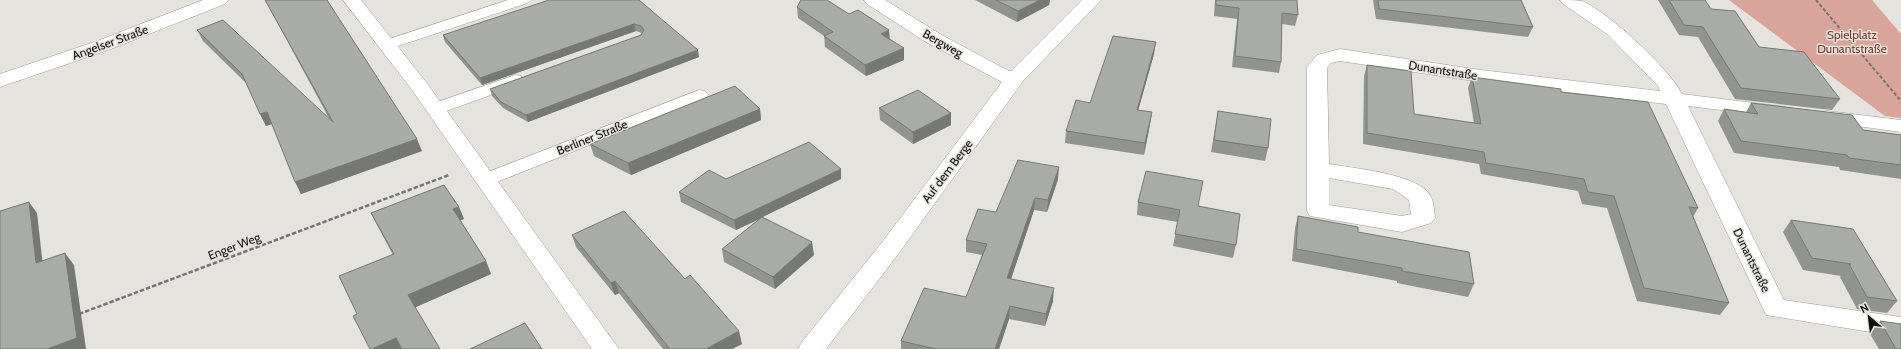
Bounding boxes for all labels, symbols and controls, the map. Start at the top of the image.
street label: Angelser Straße [70,21,150,63]
street label: Bergweg [920,26,967,61]
park label: Spielplatz Dunantstraße [1817,27,1887,56]
street label: Dunantstraße [1407,57,1479,83]
street label: Berliner Straße [554,116,630,158]
street label: Auf dem Berge [918,136,976,206]
street label: Dunantstraße [1730,225,1774,295]
street label: Enger Weg [206,229,263,263]
north arrow [1849,297,1889,337]
text: N [1858,300,1871,316]

